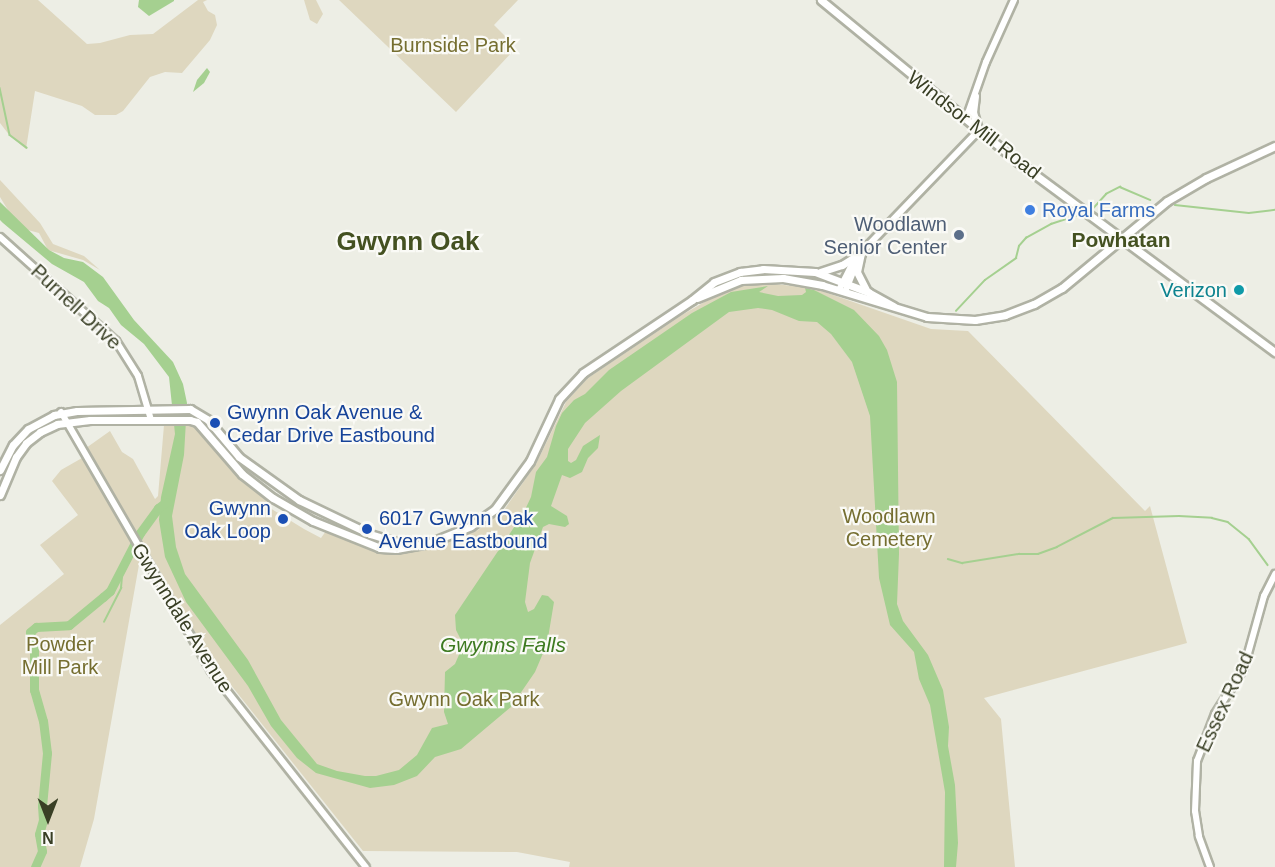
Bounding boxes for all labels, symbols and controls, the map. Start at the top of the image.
park label: Burnside Park [390,33,516,57]
street label: Windsor Mill Road [903,66,1045,184]
place label: Royal Farms [1042,198,1155,222]
marker: Royal Farms [1023,203,1037,217]
place label: Woodlawn Senior Center [824,212,947,259]
district label: Gwynn Oak [336,226,480,258]
district label: Powhatan [1071,227,1171,253]
marker: Woodlawn Senior Center [952,228,966,242]
street label: Purnell Drive [26,259,126,355]
place label: Verizon [1160,278,1227,302]
marker: Verizon [1232,283,1246,297]
place label: Gwynn Oak Avenue & Cedar Drive Eastbound [227,400,435,447]
marker: Gwynn Oak Avenue & Cedar Drive Eastbound [208,416,222,430]
place label: Gwynn Oak Loop [184,496,271,543]
park label: Woodlawn Cemetery [842,505,936,552]
place label: 6017 Gwynn Oak Avenue Eastbound [379,506,548,553]
marker: Gwynn Oak Loop [276,512,290,526]
marker: 6017 Gwynn Oak Avenue Eastbound [360,522,374,536]
street label: Gwynndale Avenue [126,538,238,698]
water label: Gwynns Falls [440,632,566,658]
park label: Powder Mill Park [22,633,98,680]
street label: Essex Road [1191,648,1259,756]
park label: Gwynn Oak Park [388,687,540,711]
north arrow [18,789,78,849]
text: N [42,829,54,846]

